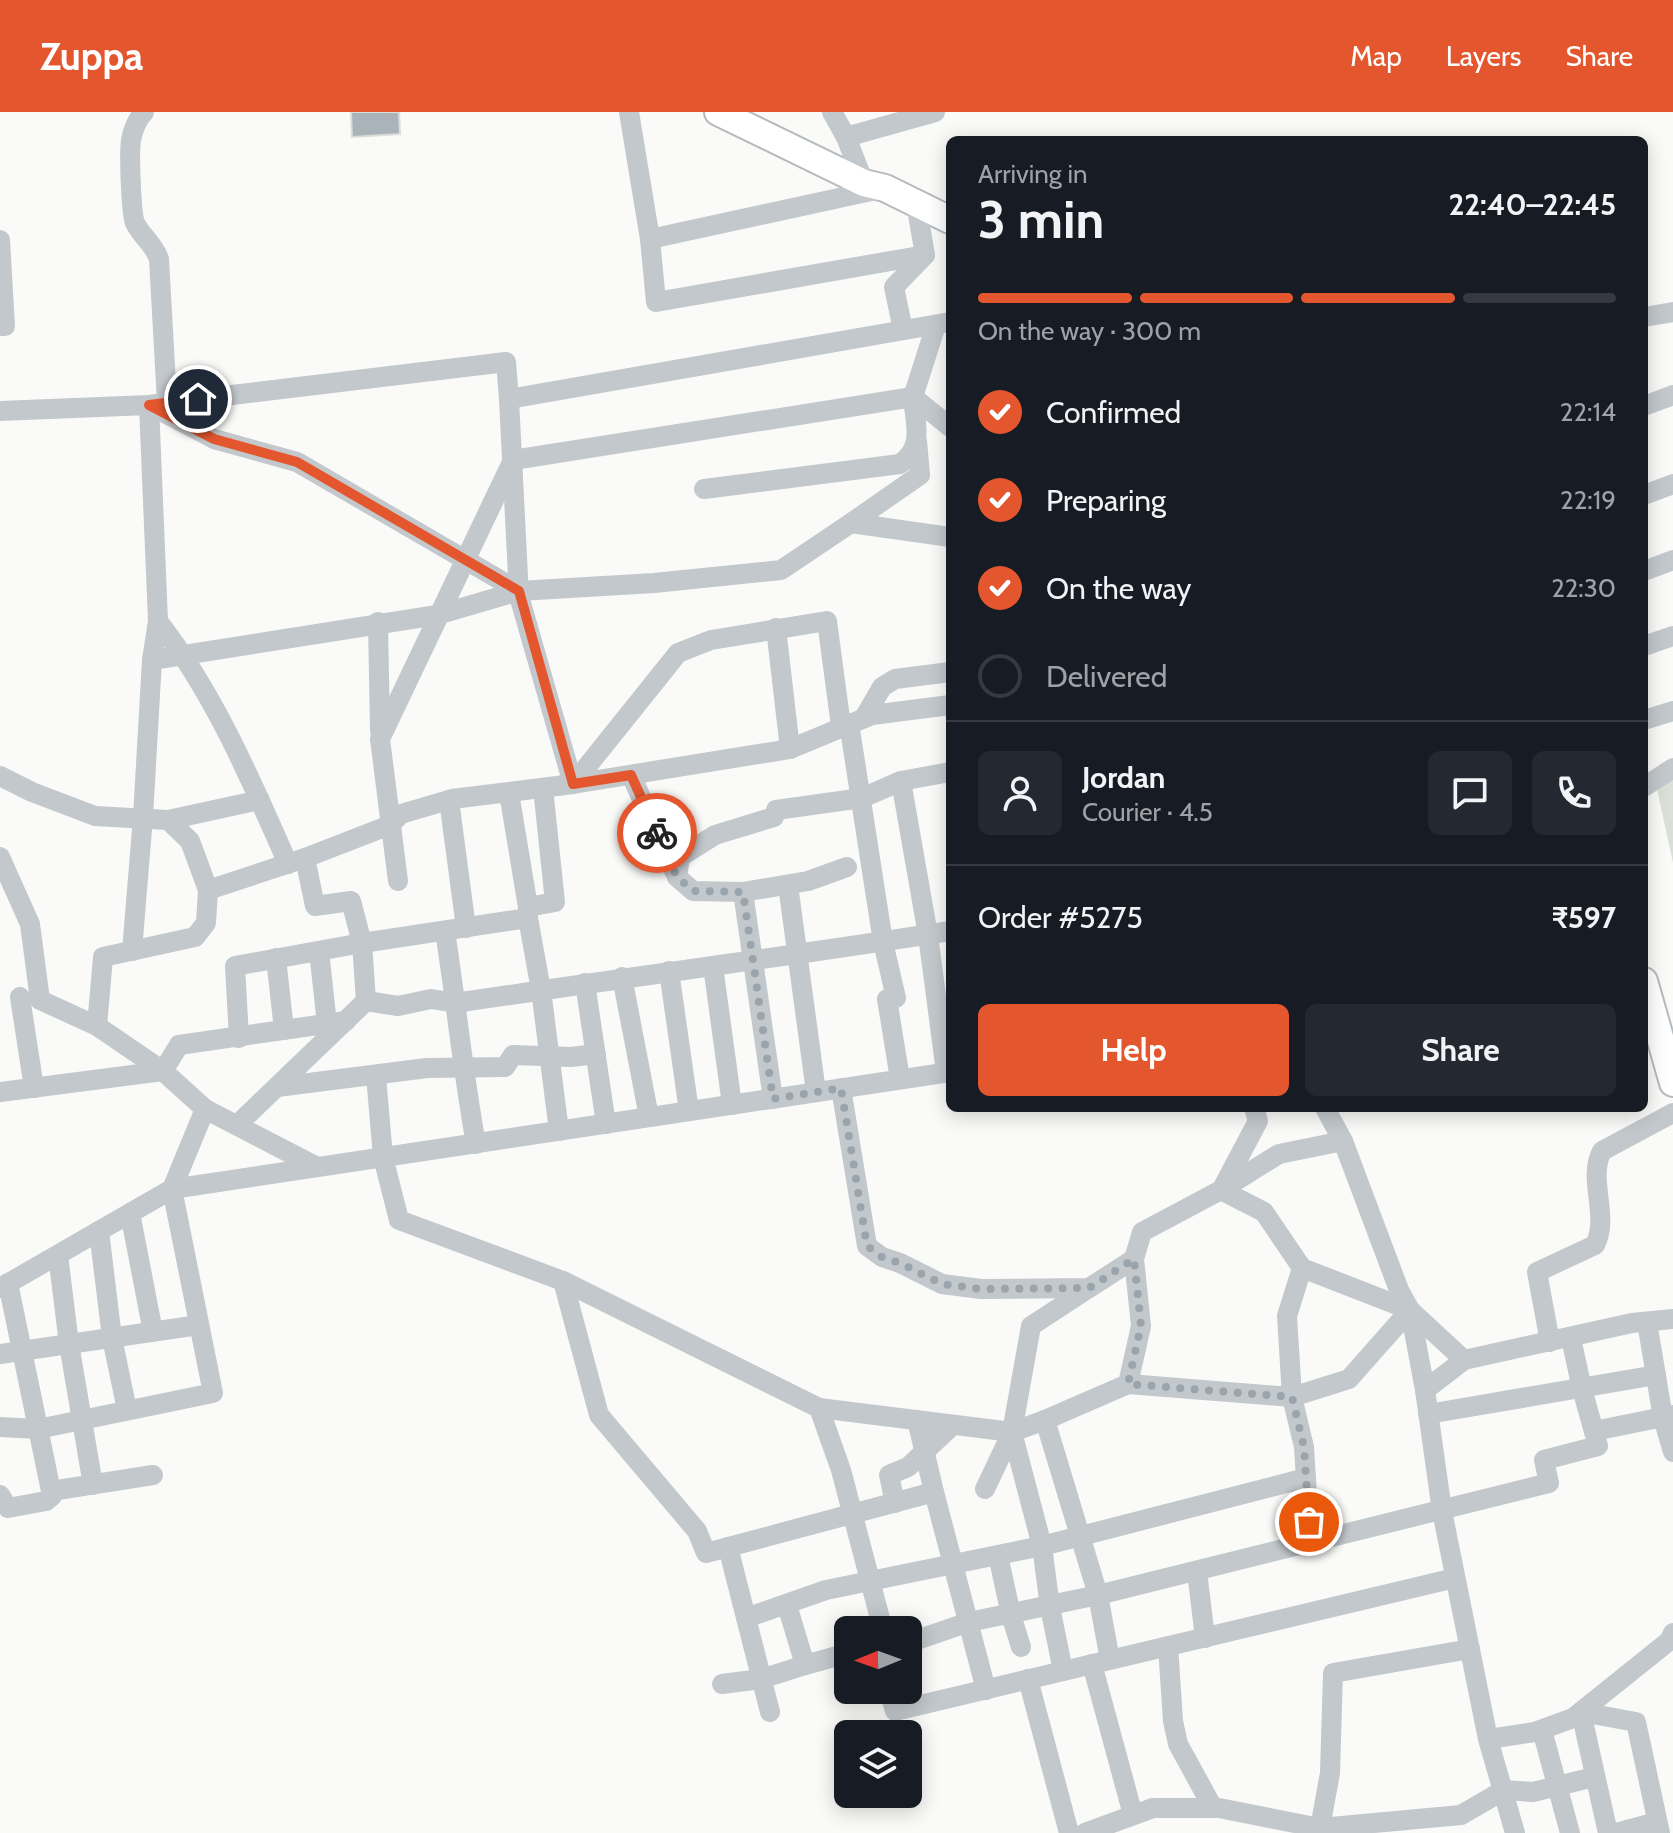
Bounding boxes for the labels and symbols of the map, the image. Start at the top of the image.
pin [164,365,232,433]
courier [617,793,697,873]
pin [1275,1488,1343,1556]
north arrow [834,1616,922,1704]

